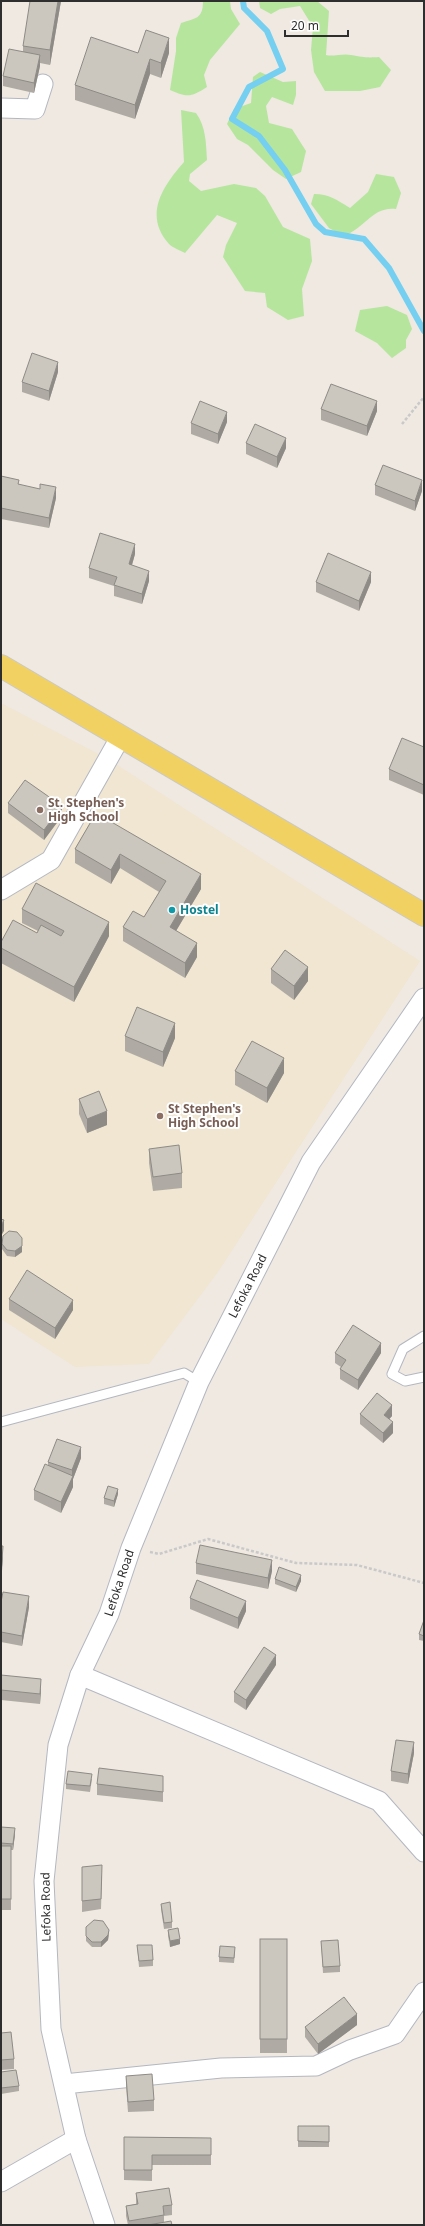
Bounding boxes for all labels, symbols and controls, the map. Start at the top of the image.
scale bar [285,12,348,38]
text: 20 m [291,17,319,34]
place label: St. Stephen's High School [48,794,124,825]
marker: St. Stephen's High School [35,805,45,815]
place label: Hostel [180,901,219,918]
marker: Hostel [167,905,177,915]
place label: St Stephen's High School [168,1100,241,1131]
marker: St Stephen's High School [155,1111,165,1121]
street label: Lefoka Road [224,1251,271,1321]
street label: Lefoka Road [100,1547,138,1619]
street label: Lefoka Road [36,1872,55,1942]

